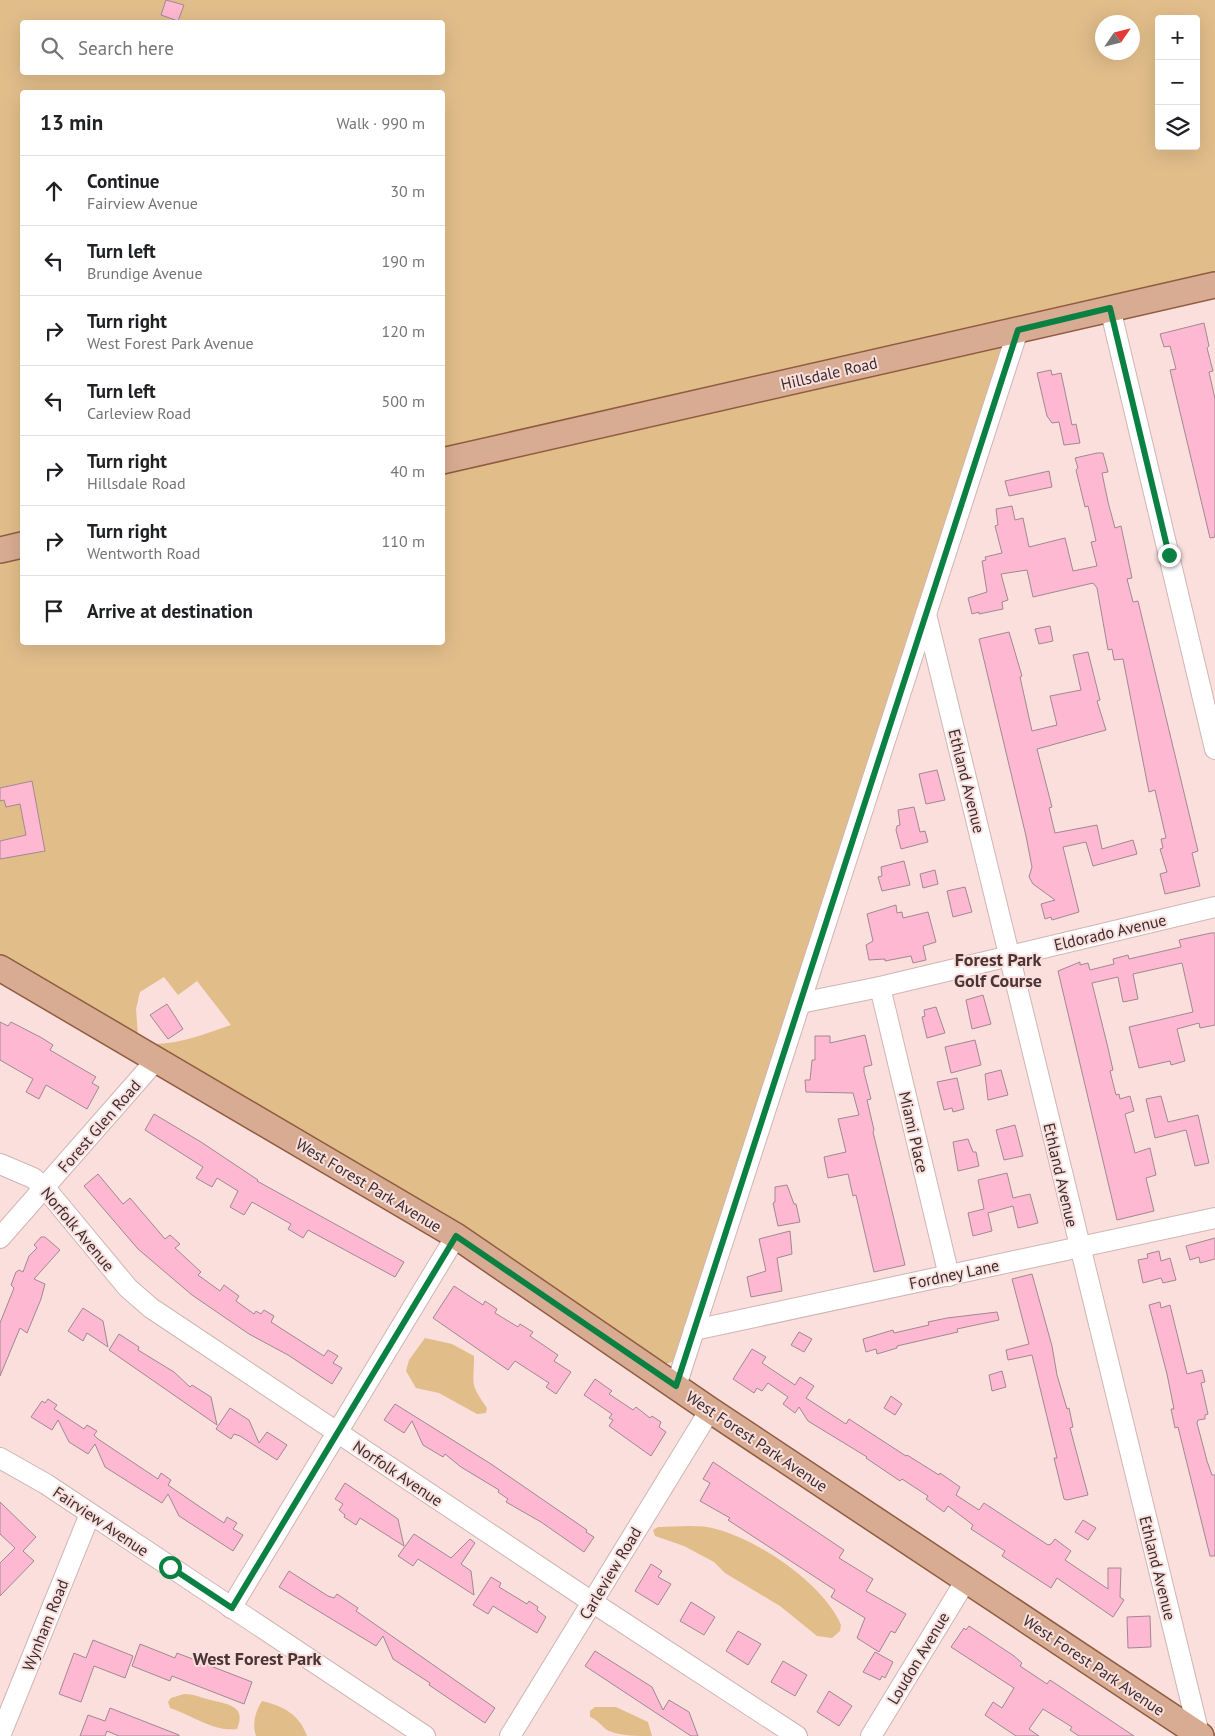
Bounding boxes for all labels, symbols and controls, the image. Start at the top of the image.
north arrow [1095,15,1140,60]
map controls [1155,15,1200,150]
button: + [1155,15,1200,60]
search box [20,20,445,75]
icon: search [38,34,66,62]
text: Search here [78,36,174,60]
button: − [1155,60,1200,105]
button: layers [1155,105,1200,150]
text: 13 min [40,109,103,136]
text: Walk · 990 m [336,113,425,133]
text: Continue [87,169,159,193]
icon: ahead [40,177,68,205]
text: 30 m [390,181,425,201]
text: Fairview Avenue [87,193,198,213]
text: Turn left [87,239,156,263]
icon: left [40,247,68,275]
text: 190 m [382,251,425,271]
text: Brundige Avenue [87,263,203,283]
text: Turn right [87,309,167,333]
icon: right [40,317,68,345]
text: 120 m [382,321,425,341]
text: West Forest Park Avenue [87,333,254,353]
street label: Hillsdale Road [779,352,879,394]
text: Turn left [87,379,156,403]
icon: left [40,387,68,415]
text: 500 m [382,391,425,411]
text: Carleview Road [87,403,191,423]
text: Turn right [87,449,167,473]
icon: right [40,457,68,485]
text: 40 m [390,461,425,481]
text: Hillsdale Road [87,473,186,493]
text: Turn right [87,519,167,543]
icon: right [40,527,68,555]
text: 110 m [382,531,425,551]
text: Wentworth Road [87,543,200,563]
route end [1158,544,1181,567]
icon: arrive [40,597,68,625]
text: Arrive at destination [87,599,253,623]
street label: Ethland Avenue [944,727,990,835]
street label: Eldorado Avenue [1052,909,1168,955]
district label: Forest Park Golf Course [954,948,1042,992]
street label: Forest Glen Road [53,1076,145,1176]
street label: Miami Place [895,1089,933,1175]
street label: Ethland Avenue [1039,1121,1083,1229]
street label: West Forest Park Avenue [292,1134,446,1236]
street label: Norfolk Avenue [37,1183,119,1275]
street label: Fordney Lane [907,1255,1001,1293]
street label: West Forest Park Avenue [682,1386,832,1496]
street label: Norfolk Avenue [349,1436,447,1510]
street label: Fairview Avenue [49,1482,153,1560]
street label: Ethland Avenue [1135,1514,1181,1622]
street label: Carleview Road [575,1523,645,1623]
route start [159,1556,182,1579]
street label: Wynham Road [18,1576,72,1674]
street label: Loudon Avenue [883,1608,953,1708]
street label: West Forest Park Avenue [1019,1610,1169,1720]
district label: West Forest Park [193,1647,322,1670]

